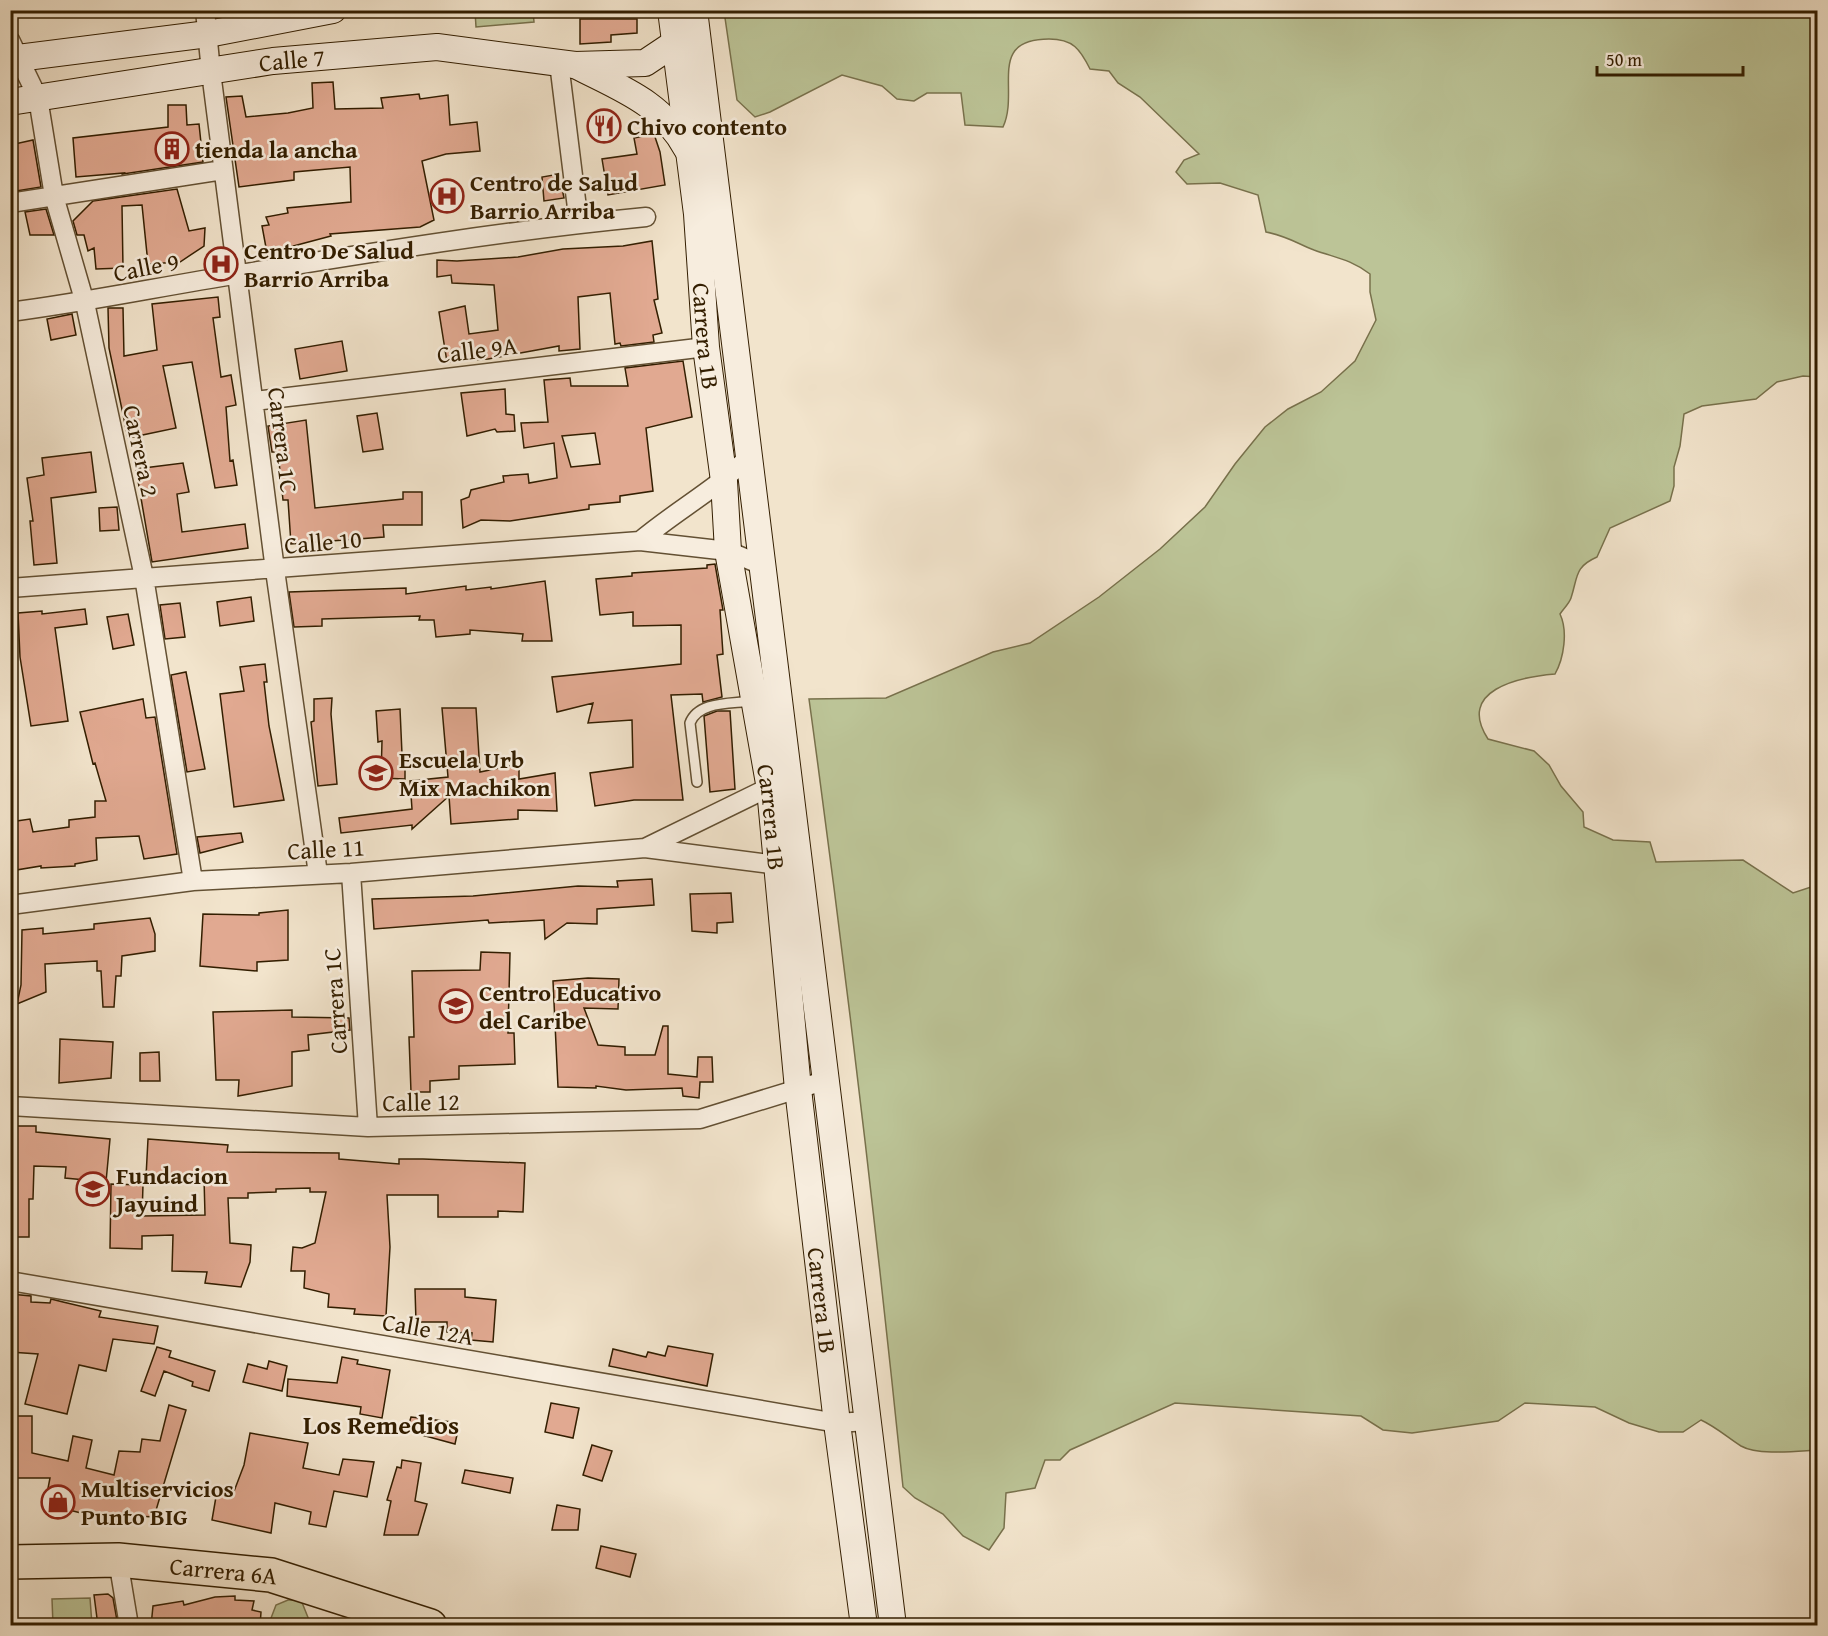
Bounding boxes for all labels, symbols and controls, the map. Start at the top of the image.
street label: Calle 7 [256,39,326,80]
scale bar [1597,39,1742,77]
text: 50 m [1606,46,1642,73]
restaurant icon: Chivo contento [586,108,622,144]
place label: Chivo contento [627,109,787,144]
building icon: tienda la ancha [154,131,190,167]
place label: tienda la ancha [195,132,358,167]
place label: Centro de Salud Barrio Arriba [470,165,638,228]
hospital icon: Centro de Salud Barrio Arriba [429,178,465,214]
place label: Centro De Salud Barrio Arriba [244,233,414,296]
street label: Calle 9 [110,244,182,290]
hospital icon: Centro De Salud Barrio Arriba [203,246,239,282]
street label: Carrera 1B [684,282,729,391]
street label: Calle 9A [435,328,520,372]
street label: Carrera 1C [259,385,307,495]
street label: Carrera 2 [114,402,168,500]
street label: Calle 10 [283,521,363,563]
place label: Escuela Urb Mix Machikon [399,742,550,805]
school or university icon: Escuela Urb Mix Machikon [358,755,394,791]
street label: Carrera 1B [748,761,795,872]
street label: Calle 11 [286,829,366,869]
street label: Carrera 1C [314,947,356,1055]
place label: Centro Educativo del Caribe [479,975,661,1038]
school or university icon: Centro Educativo del Caribe [438,988,474,1024]
street label: Calle 12 [382,1084,460,1120]
place label: Fundacion Jayuind [112,1158,228,1221]
school or university icon: Fundacion Jayuind [75,1171,111,1207]
street label: Carrera 1B [799,1245,846,1355]
street label: Calle 12A [380,1304,477,1354]
district label: Los Remedios [303,1405,459,1444]
place label: Multiservicios Punto BIG [81,1471,234,1534]
shop icon: Multiservicios Punto BIG [40,1484,76,1520]
street label: Carrera 6A [168,1548,279,1593]

